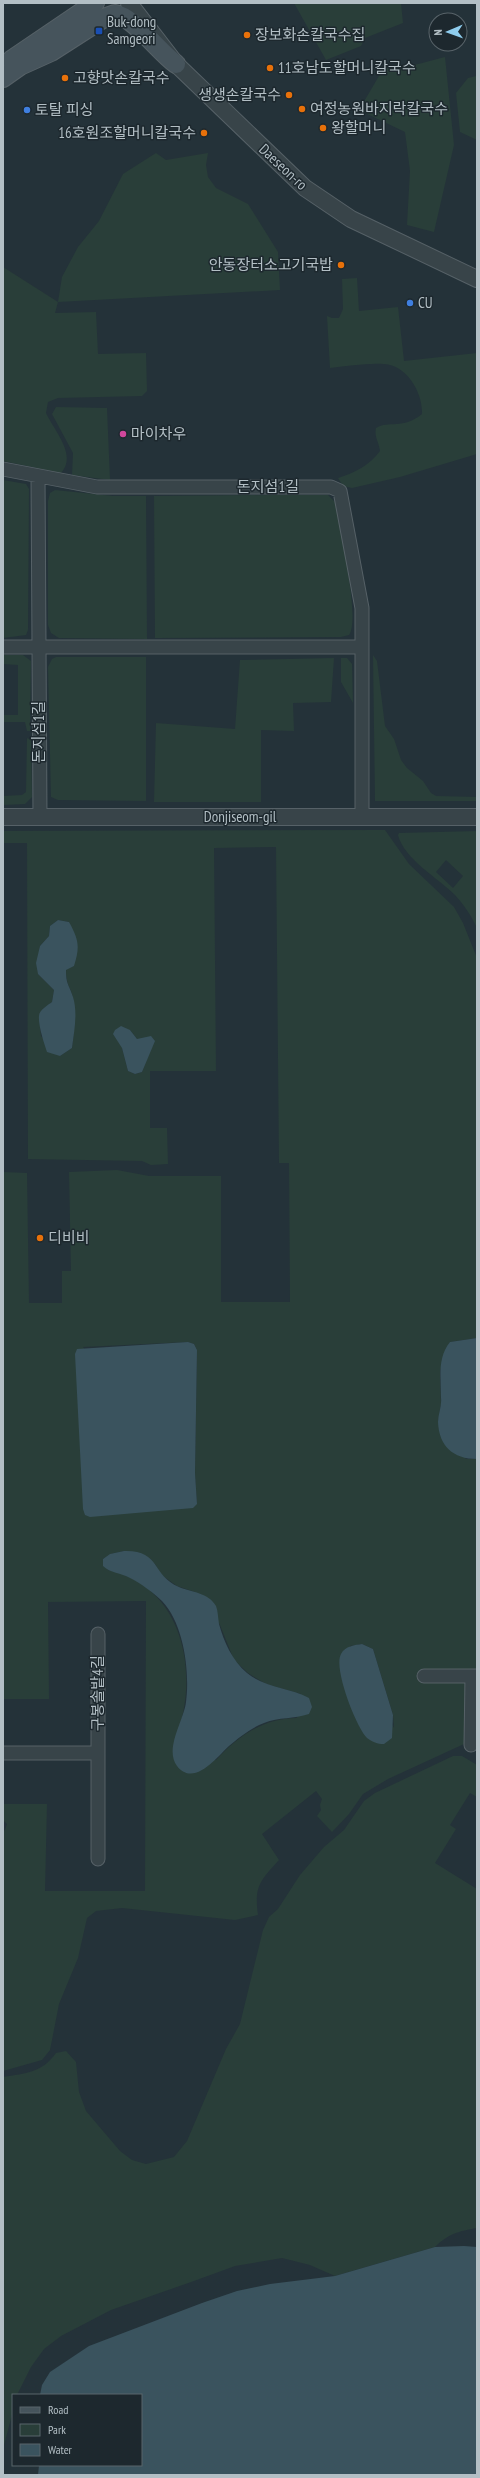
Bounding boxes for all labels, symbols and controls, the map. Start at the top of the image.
place label: Buk-dong Samgeori [107,12,156,48]
north arrow [428,12,468,52]
place label: 장보화손칼국수집 [255,25,365,44]
marker: Buk-dong Samgeori [94,26,104,36]
text: N [431,29,445,36]
marker: 장보화손칼국수집 [242,30,252,40]
place label: 11호남도할머니칼국수 [278,58,416,77]
marker: 11호남도할머니칼국수 [265,63,275,73]
place label: 고향맛손칼국수 [73,68,170,87]
marker: 고향맛손칼국수 [60,73,70,83]
place label: 생생손칼국수 [198,85,281,104]
marker: 생생손칼국수 [284,90,294,100]
place label: 여정농원바지락칼국수 [310,99,448,118]
place label: 토탈 피싱 [35,100,93,119]
marker: 여정농원바지락칼국수 [297,104,307,114]
marker: 토탈 피싱 [22,105,32,115]
place label: 왕할머니 [331,118,386,137]
place label: 16호원조할머니칼국수 [58,123,196,142]
marker: 왕할머니 [318,123,328,133]
marker: 16호원조할머니칼국수 [199,128,209,138]
street label: Daeseon-ro [255,139,311,194]
place label: 안동장터소고기국밥 [209,255,333,274]
marker: 안동장터소고기국밥 [336,260,346,270]
place label: CU [418,293,433,312]
marker: CU [405,298,415,308]
place label: 마이차우 [131,424,186,443]
marker: 마이차우 [118,429,128,439]
street label: 돈지섬1길 [237,477,299,496]
street label: 돈지섬1길 [29,701,48,763]
street label: Donjiseom-gil [204,807,277,826]
place label: 디비비 [48,1228,89,1247]
marker: 디비비 [35,1233,45,1243]
street label: 구봉솔밭4길 [88,1655,107,1731]
legend [12,2394,142,2466]
text: Road [48,2402,68,2417]
text: Park [48,2422,66,2437]
text: Water [48,2442,73,2457]

